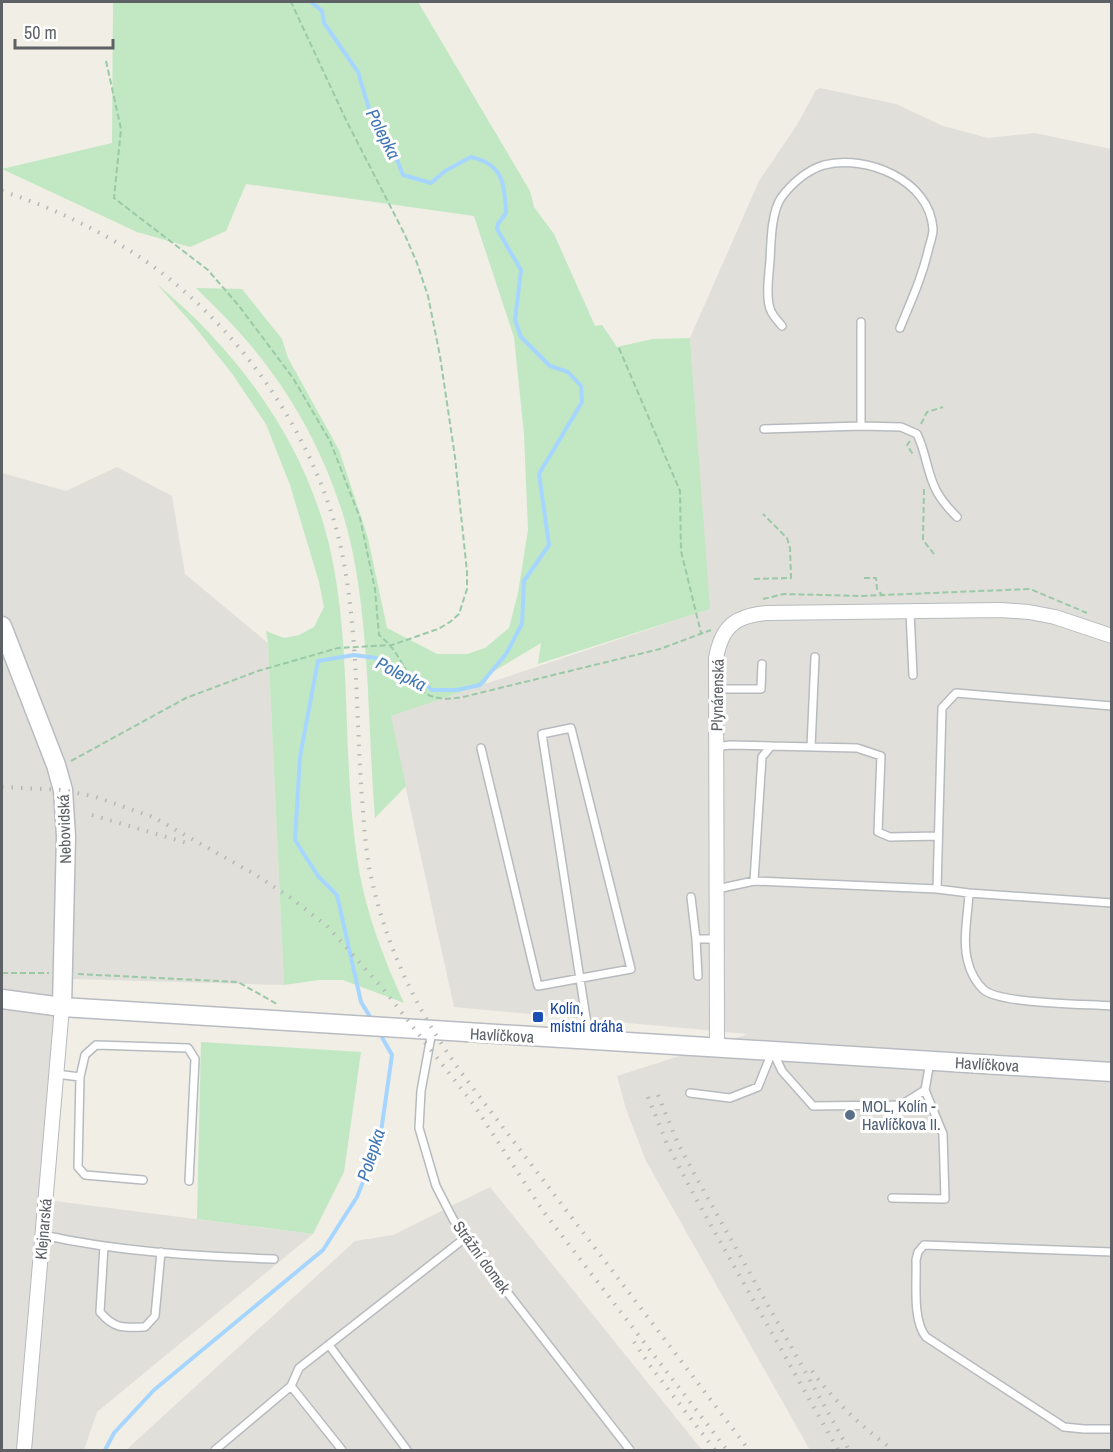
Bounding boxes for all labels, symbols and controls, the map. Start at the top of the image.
scale bar [15,12,112,50]
text: 50 m [24,20,57,45]
water label: Polepka [360,104,407,163]
water label: Polepka [372,650,431,697]
street label: Plynárenská [705,658,729,731]
street label: Nebovidská [52,793,76,864]
place label: Kolín, místní dráha [550,997,624,1037]
marker: Kolín, místní dráha [531,1010,545,1024]
street label: Havlíčkova [469,1022,535,1048]
street label: Havlíčkova [954,1051,1020,1077]
place label: MOL, Kolín - Havlíčkova II. [862,1095,941,1135]
marker: MOL, Kolín - Havlíčkova II. [843,1108,857,1122]
water label: Polepka [350,1126,391,1184]
street label: Klejnarská [29,1197,57,1260]
street label: Strážní domek [448,1216,516,1298]

